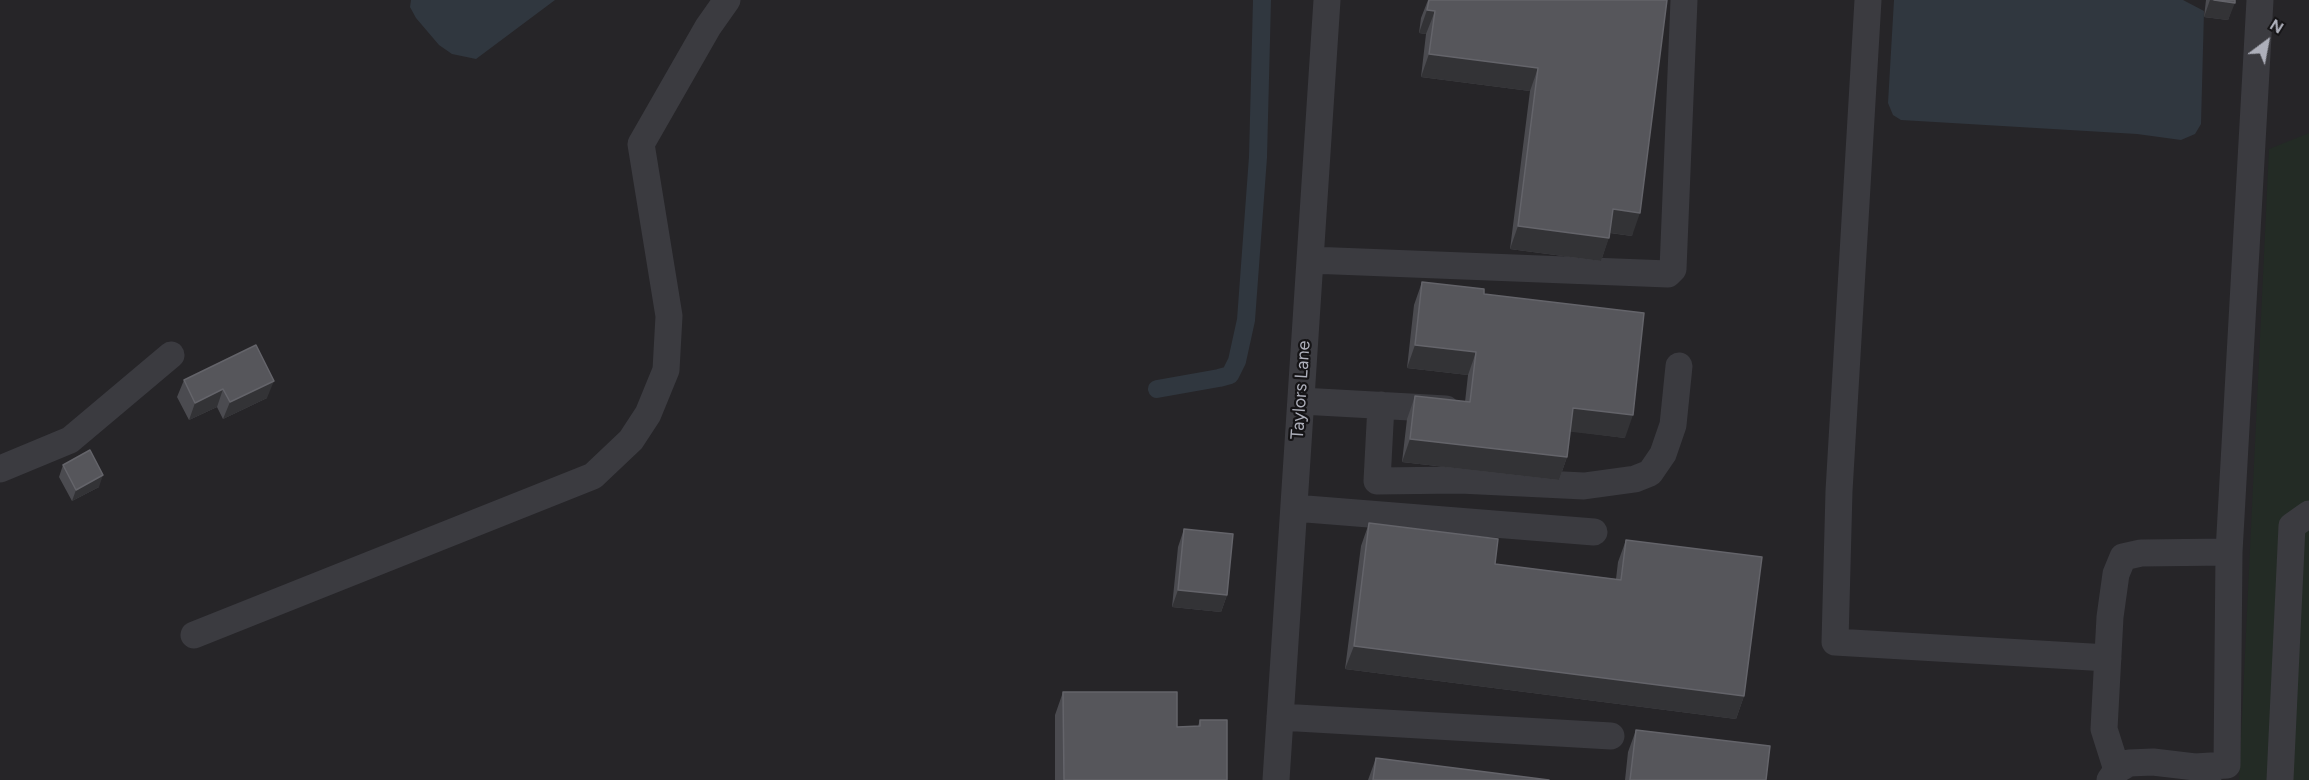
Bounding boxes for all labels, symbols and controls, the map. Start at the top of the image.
north arrow [2237,12,2297,72]
text: N [2267,15,2287,38]
street label: Taylors Lane [1287,340,1315,440]

